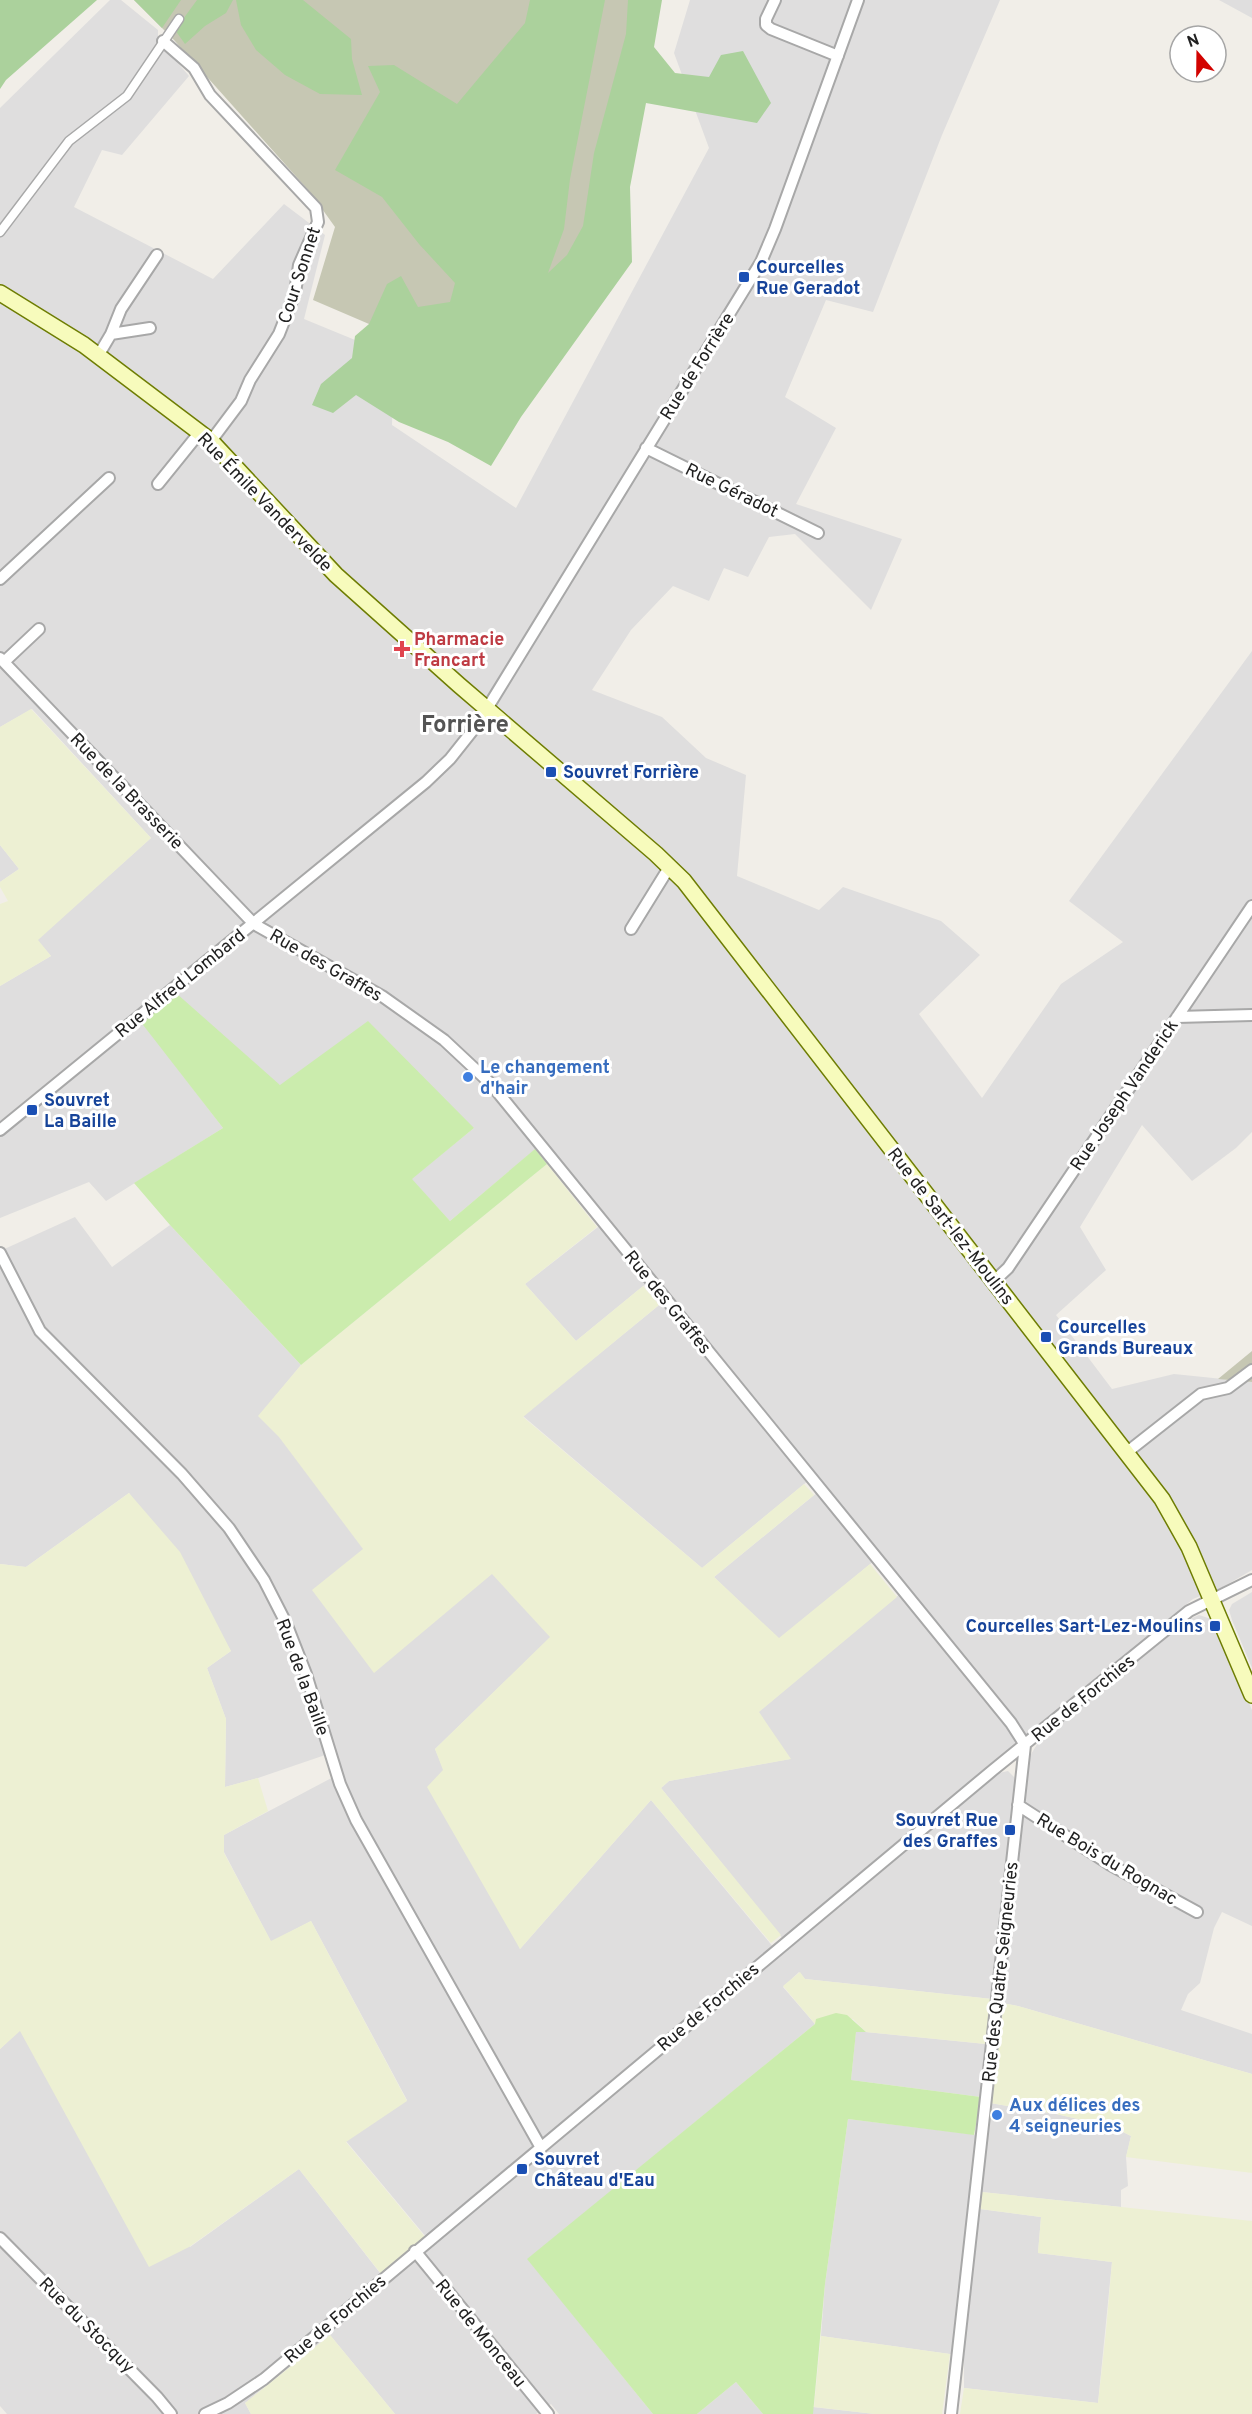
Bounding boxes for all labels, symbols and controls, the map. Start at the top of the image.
north arrow [1168,24,1228,84]
text: N [1185,30,1202,53]
street label: Cour Sonnet [274,224,327,327]
place label: Courcelles Rue Geradot [756,257,860,301]
marker: Courcelles Rue Geradot [737,270,751,284]
street label: Rue de Forrière [656,309,741,425]
street label: Rue Émile Vandervelde [191,427,338,578]
street label: Rue Géradot [681,459,782,524]
place label: Pharmacie Francart [414,629,504,673]
marker: Pharmacie Francart [395,642,409,656]
district label: Forrière [421,711,509,741]
street label: Rue de la Brasserie [64,729,188,855]
place label: Souvret Forrière [563,762,699,785]
marker: Souvret Forrière [544,765,558,779]
street label: Rue Alfred Lombard [111,925,251,1044]
street label: Rue des Graffes [265,925,386,1008]
street label: Rue Joseph Vanderick [1066,1016,1185,1176]
place label: Le changement d'hair [480,1057,610,1101]
marker: Le changement d'hair [461,1070,475,1084]
place label: Souvret La Baille [44,1090,117,1134]
marker: Souvret La Baille [25,1103,39,1117]
street label: Rue de Sart-lez-Moulins [881,1144,1018,1310]
street label: Rue des Graffes [618,1247,716,1359]
place label: Courcelles Grands Bureaux [1058,1317,1193,1361]
marker: Courcelles Grands Bureaux [1039,1330,1053,1344]
street label: Rue de la Baille [270,1616,333,1739]
place label: Courcelles Sart-Lez-Moulins [966,1616,1203,1639]
marker: Courcelles Sart-Lez-Moulins [1208,1619,1222,1633]
street label: Rue de Forchies [1028,1650,1140,1748]
street label: Rue Bois du Rognac [1032,1809,1181,1911]
place label: Souvret Rue des Graffes [895,1810,998,1854]
marker: Souvret Rue des Graffes [1003,1823,1017,1837]
street label: Rue des Quatre Seigneuries [978,1861,1025,2084]
street label: Rue de Forchies [653,1959,765,2058]
place label: Aux délices des 4 seigneuries [1009,2095,1140,2139]
marker: Aux délices des 4 seigneuries [990,2108,1004,2122]
place label: Souvret Château d'Eau [534,2149,655,2193]
marker: Souvret Château d'Eau [515,2162,529,2176]
street label: Rue de Forchies [280,2271,392,2370]
street label: Rue du Stocquy [33,2273,139,2379]
street label: Rue de Monceau [429,2275,531,2393]

